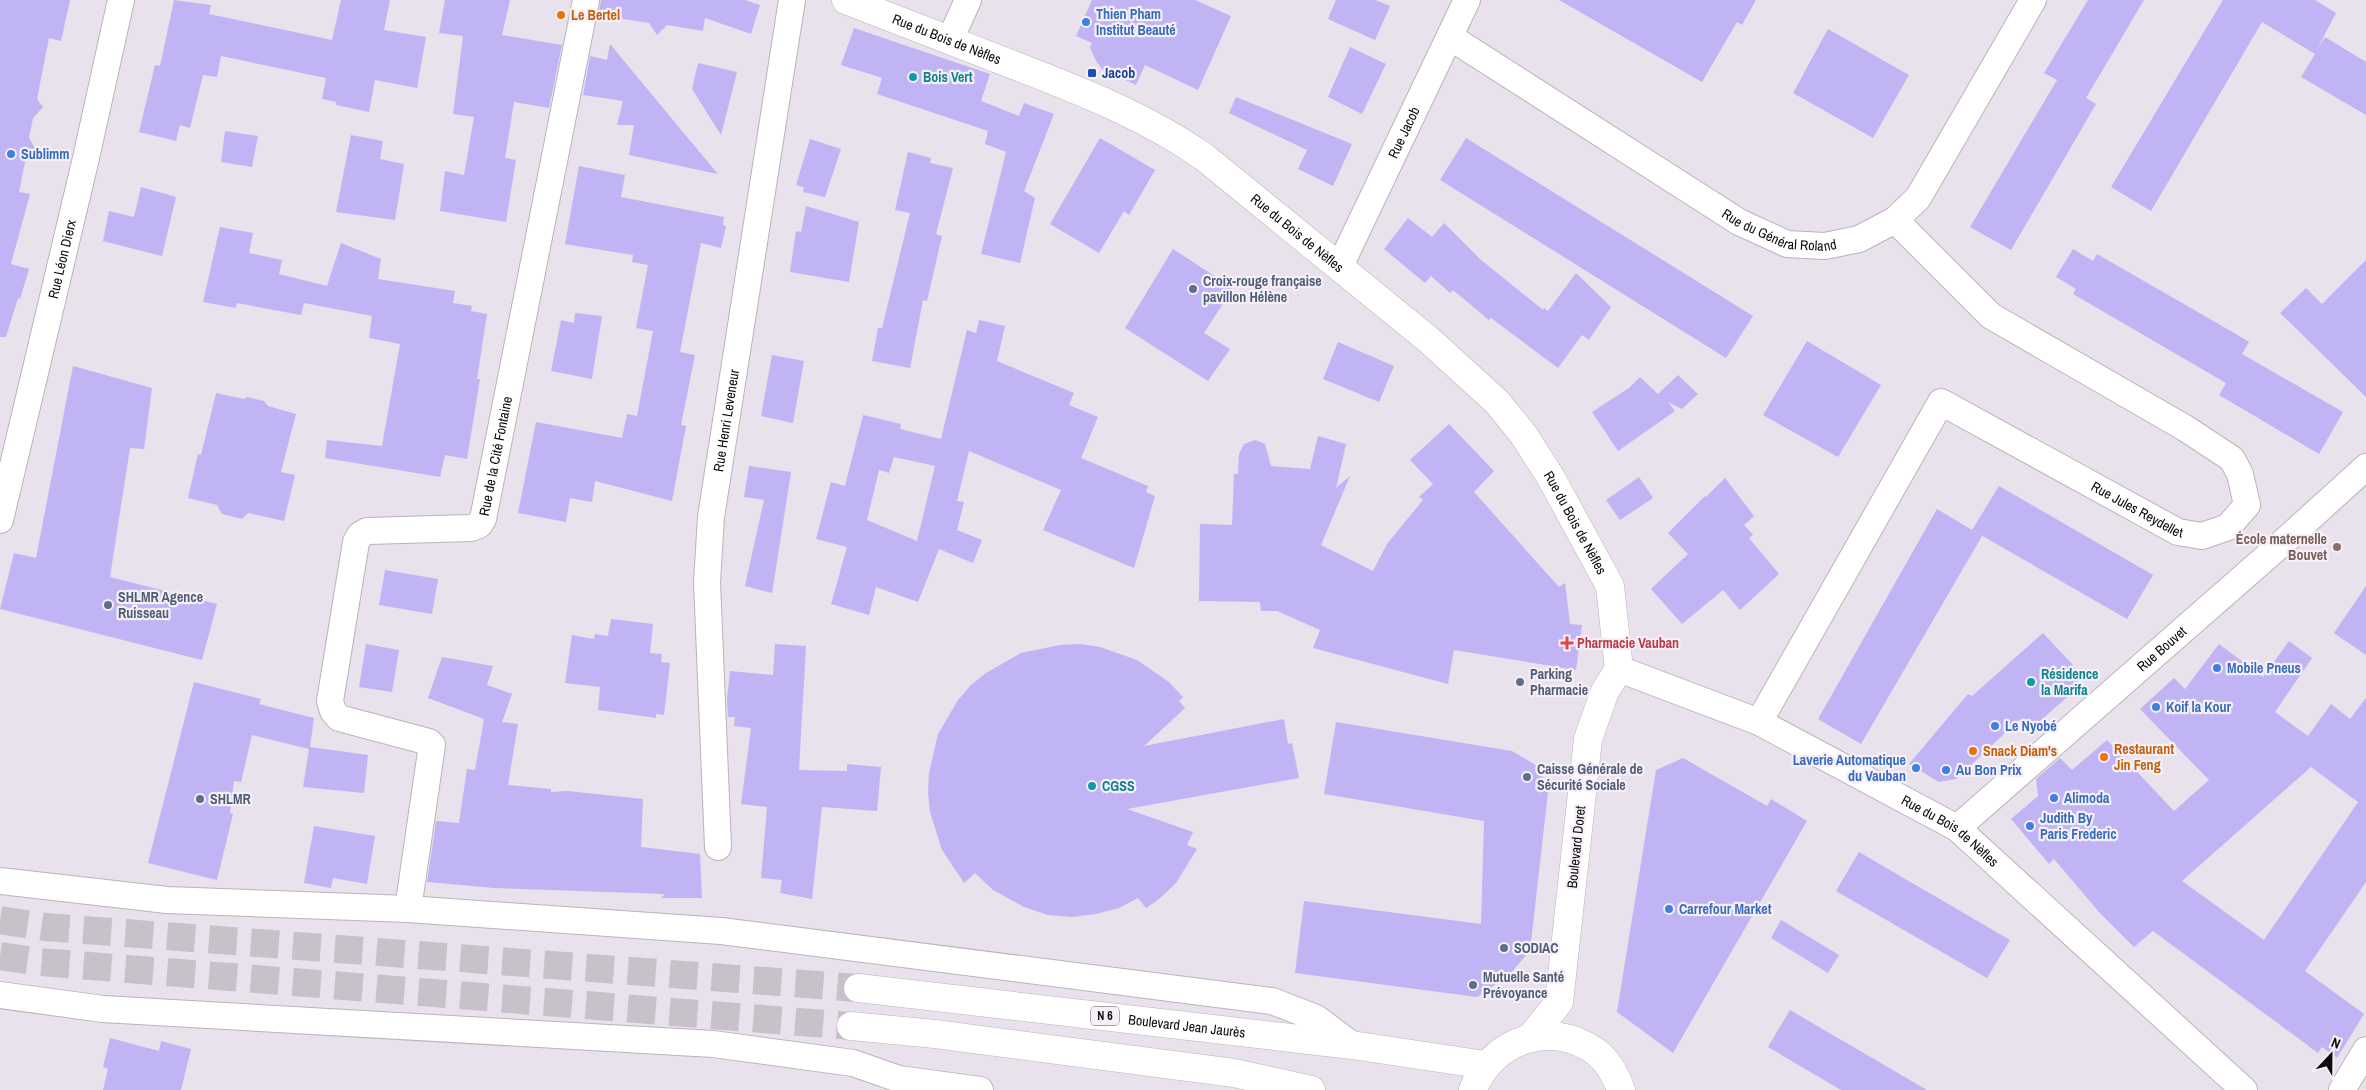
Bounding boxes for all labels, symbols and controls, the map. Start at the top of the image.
place label: Thien Pham Institut Beauté [1096,5,1176,39]
place label: Le Bertel [571,6,620,24]
marker: Le Bertel [555,9,567,21]
street label: Rue du Bois de Nèfles [890,10,1004,68]
marker: Thien Pham Institut Beauté [1080,16,1092,28]
place label: Jacob [1102,64,1135,82]
marker: Jacob [1086,67,1098,79]
place label: Bois Vert [923,68,973,86]
marker: Bois Vert [907,71,919,83]
street label: Rue Jacob [1384,104,1424,161]
place label: Sublimm [21,145,69,163]
marker: Sublimm [5,148,17,160]
street label: Rue du Bois de Nèfles [1247,190,1348,276]
street label: Rue du Général Roland [1719,204,1838,255]
street label: Rue Léon Dierx [44,218,80,301]
place label: Croix-rouge française pavillon Hélène [1203,272,1322,306]
marker: Croix-rouge française pavillon Hélène [1187,283,1199,295]
street label: Rue Henri Leveneur [709,368,743,473]
street label: Rue de la Cité Fontaine [475,395,516,517]
street label: Rue du Bois de Nèfles [1540,467,1611,578]
street label: Rue Jules Reydellet [2088,477,2184,542]
place label: École maternelle Bouvet [2236,530,2327,564]
marker: École maternelle Bouvet [2331,541,2343,553]
place label: SHLMR Agence Ruisseau [118,588,203,622]
marker: SHLMR Agence Ruisseau [102,599,114,611]
street label: Rue Bouvet [2133,622,2190,675]
place label: Pharmacie Vauban [1577,634,1679,652]
marker: Pharmacie Vauban [1561,637,1573,649]
place label: Mobile Pneus [2227,659,2301,677]
marker: Mobile Pneus [2211,662,2223,674]
place label: Parking Pharmacie [1530,665,1588,699]
place label: Résidence la Marifa [2041,665,2098,699]
marker: Parking Pharmacie [1514,676,1526,688]
marker: Résidence la Marifa [2025,676,2037,688]
place label: Koif la Kour [2166,698,2232,716]
marker: Koif la Kour [2150,701,2162,713]
place label: Le Nyobé [2005,717,2057,735]
marker: Le Nyobé [1989,720,2001,732]
place label: Restaurant Jin Feng [2114,740,2174,774]
place label: Snack Diam's [1983,742,2057,760]
marker: Snack Diam's [1967,745,1979,757]
place label: Laverie Automatique du Vauban [1793,751,1906,785]
marker: Restaurant Jin Feng [2098,751,2110,763]
place label: Caisse Générale de Sécurité Sociale [1537,760,1643,794]
place label: Au Bon Prix [1956,761,2022,779]
marker: Laverie Automatique du Vauban [1910,762,1922,774]
marker: Au Bon Prix [1940,764,1952,776]
marker: Caisse Générale de Sécurité Sociale [1521,771,1533,783]
place label: CGSS [1102,777,1135,795]
marker: CGSS [1086,780,1098,792]
place label: Alimoda [2064,789,2110,807]
place label: SHLMR [210,790,252,808]
street label: Rue du Bois de Nèfles [1898,791,2003,871]
marker: Alimoda [2048,792,2060,804]
marker: SHLMR [194,793,206,805]
street label: Boulevard Doret [1563,805,1589,889]
place label: Judith By Paris Frederic [2040,809,2117,843]
marker: Judith By Paris Frederic [2024,820,2036,832]
place label: Carrefour Market [1679,900,1772,918]
marker: Carrefour Market [1663,903,1675,915]
place label: SODIAC [1514,939,1559,957]
marker: SODIAC [1498,942,1510,954]
place label: Mutuelle Santé Prévoyance [1483,968,1564,1002]
marker: Mutuelle Santé Prévoyance [1467,979,1479,991]
road number: N 6 [1091,1006,1119,1026]
street label: Boulevard Jean Jaurès [1127,1010,1247,1042]
north arrow [2306,1030,2356,1080]
text: N [2329,1033,2343,1053]

